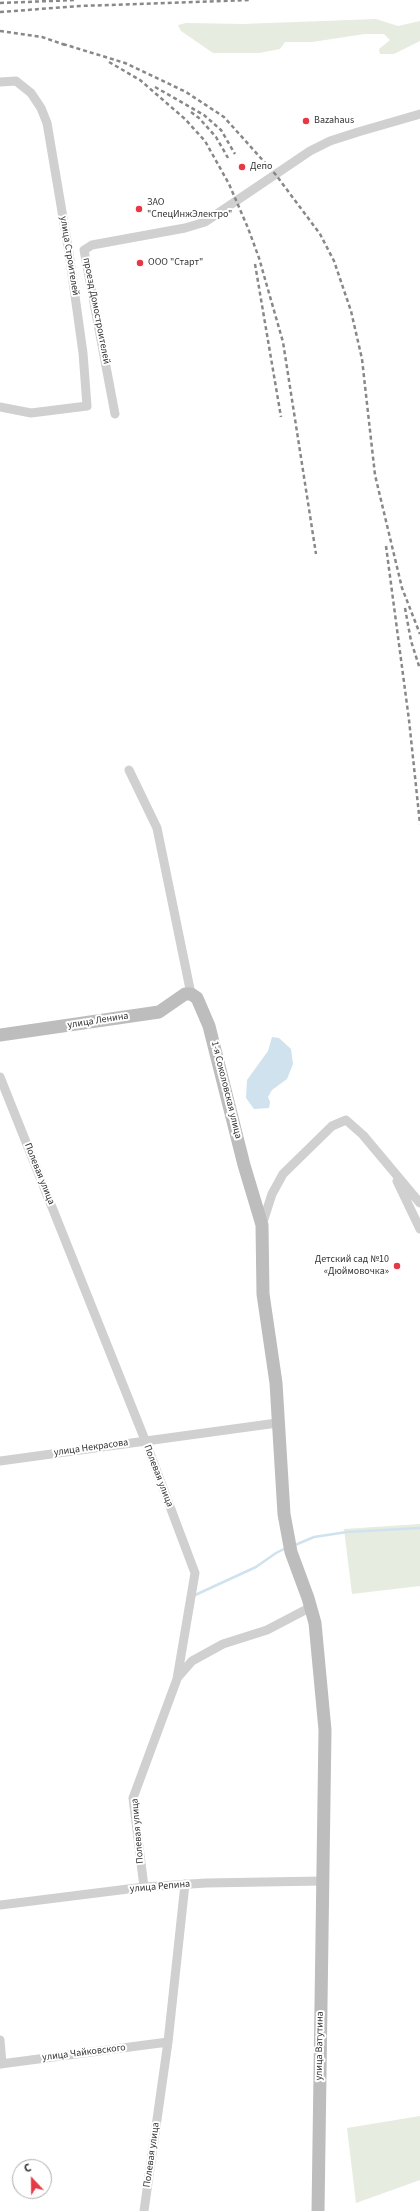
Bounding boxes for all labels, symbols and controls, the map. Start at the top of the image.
place label: Bazahaus [314,115,354,127]
marker: Bazahaus [301,116,311,126]
place label: Депо [250,161,272,173]
marker: Депо [237,162,247,172]
place label: ЗАО "СпецИнжЭлектро" [147,197,232,220]
marker: ЗАО "СпецИнжЭлектро" [134,204,144,214]
street label: улица Строителей [57,215,81,297]
street label: проезд Домостроителей [80,257,112,365]
place label: ООО "Старт" [148,257,203,269]
marker: ООО "Старт" [135,258,145,268]
street label: улица Ленина [67,1010,129,1032]
street label: 1-я Соколовская улица [208,1040,244,1140]
street label: Полевая улица [21,1141,57,1207]
place label: Детский сад №10 «Дюймовочка» [315,1254,389,1278]
marker: Детский сад №10 «Дюймовочка» [392,1261,402,1271]
street label: улица Некрасова [53,1437,129,1459]
street label: Полевая улица [141,1443,175,1509]
street label: Полевая улица [129,1798,147,1864]
street label: улица Репина [129,1878,191,1896]
street label: улица Ватутина [313,2011,327,2081]
street label: улица Чайковского [42,2042,126,2064]
street label: Полевая улица [141,2122,163,2188]
north arrow [12,2159,52,2199]
text: С [22,2160,33,2176]

